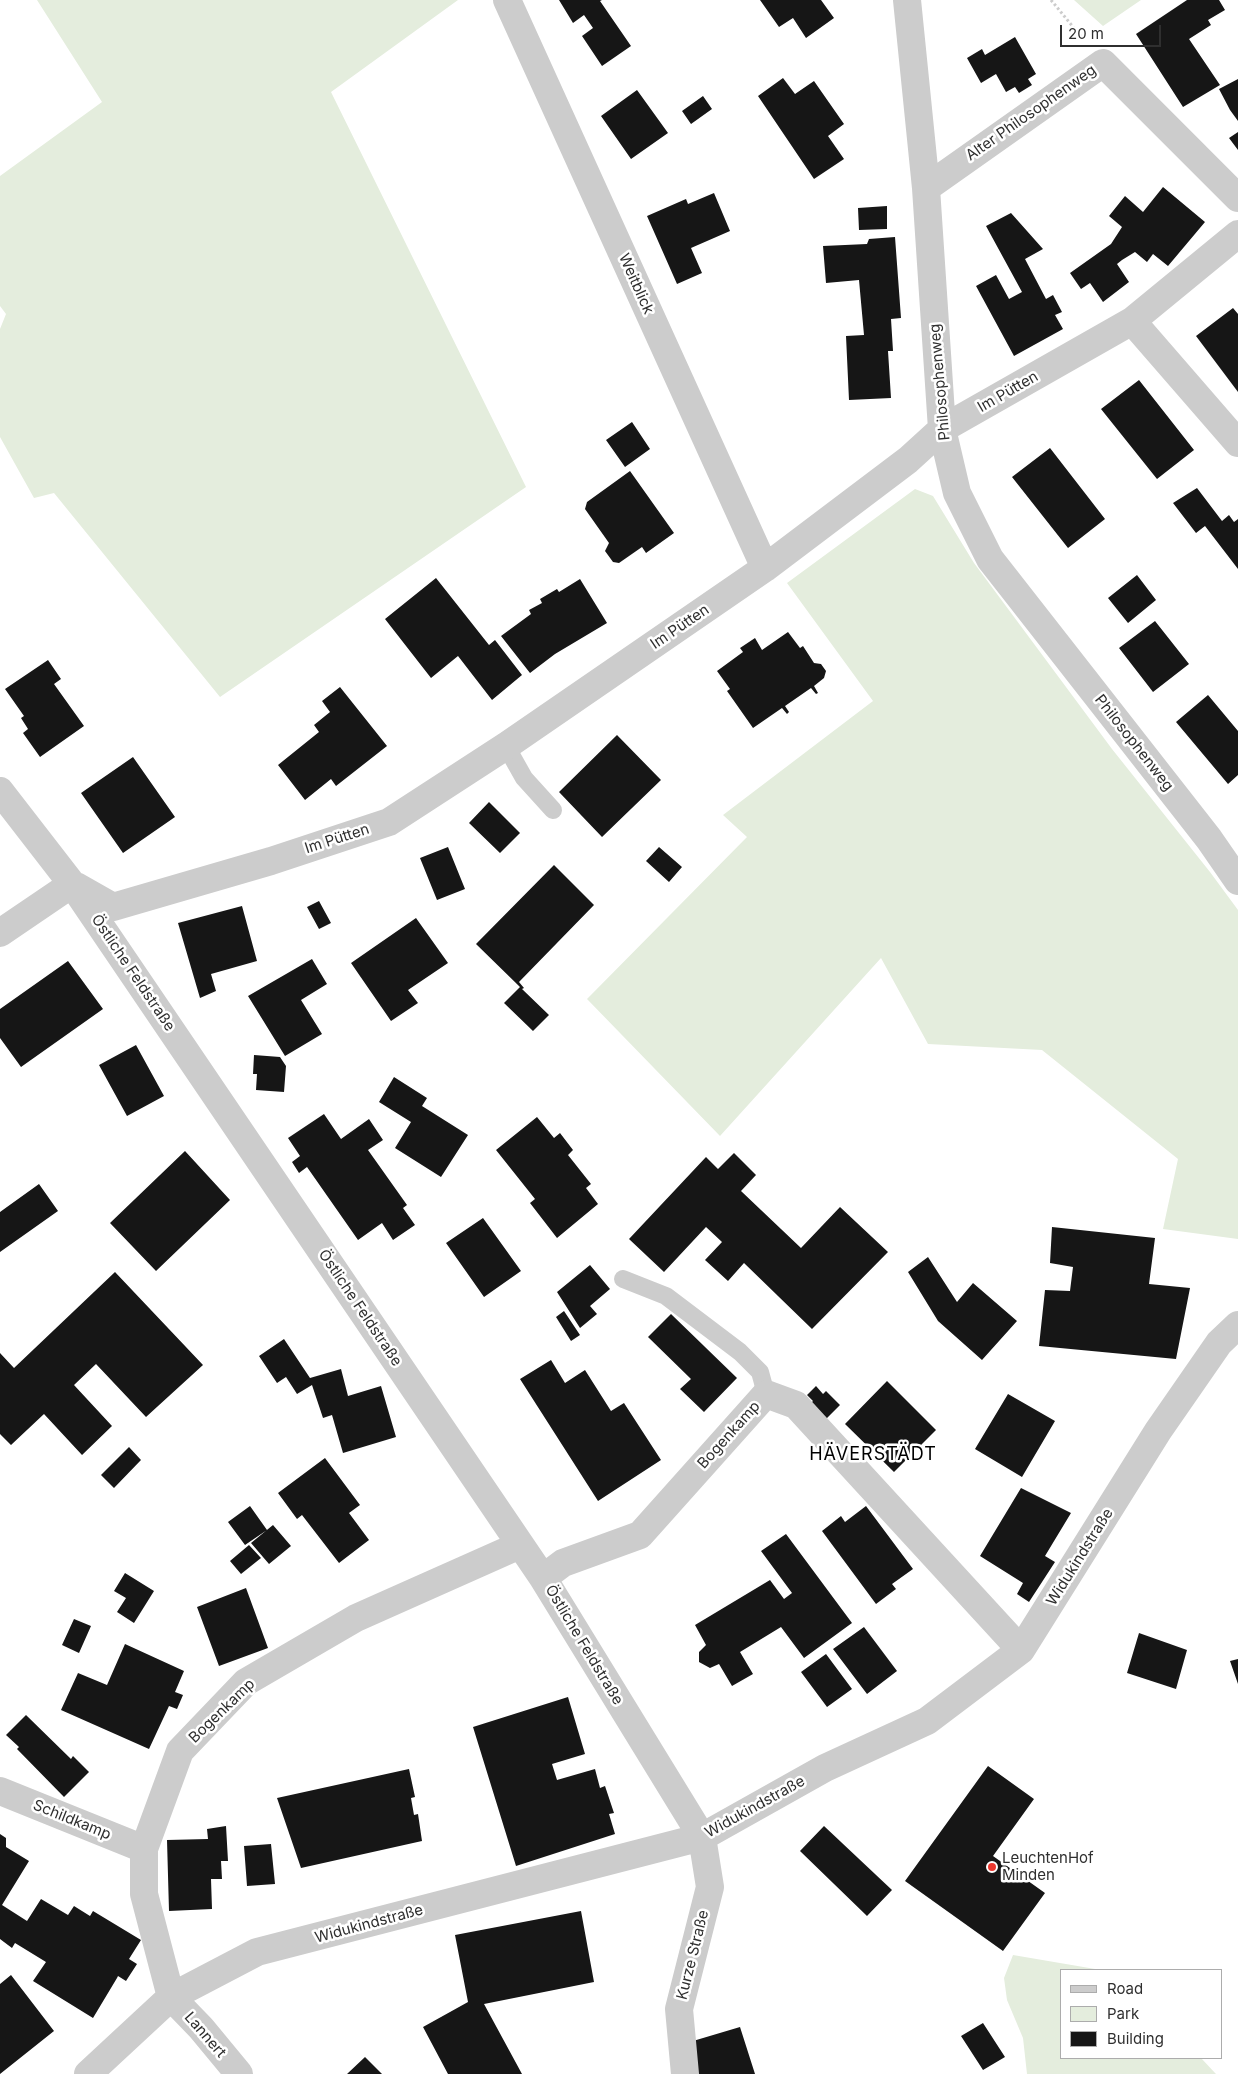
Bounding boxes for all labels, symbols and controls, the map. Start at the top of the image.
scale bar [1063,15,1164,47]
text: 20 m [1068,24,1104,43]
street label: Alter Philosophenweg [962,61,1100,165]
street label: Weitblick [615,251,657,317]
street label: Philosophenweg [926,323,954,441]
street label: Im Pütten [975,368,1041,416]
street label: Im Pütten [647,601,713,653]
street label: Philosophenweg [1091,691,1177,795]
street label: Im Pütten [302,820,372,858]
street label: Östliche Feldstraße [87,911,179,1035]
street label: Östliche Feldstraße [314,1246,406,1370]
street label: Bogenkamp [694,1398,764,1472]
district label: HÄVERSTÄDT [808,1444,938,1466]
street label: Widukindstraße [1043,1505,1117,1609]
street label: Östliche Feldstraße [541,1582,627,1708]
street label: Bogenkamp [185,1675,259,1747]
street label: Widukindstraße [702,1772,808,1842]
street label: Schildkamp [30,1796,114,1844]
place label: LeuchtenHof Minden [1002,1849,1094,1884]
marker: LeuchtenHof Minden [986,1861,998,1873]
street label: Widukindstraße [313,1901,425,1947]
street label: Kurze Straße [673,1908,713,2002]
legend [1060,1969,1223,2059]
text: Road [1107,1979,1143,1998]
text: Park [1107,2004,1139,2023]
street label: Lannert [180,2009,230,2061]
text: Building [1107,2029,1164,2048]

